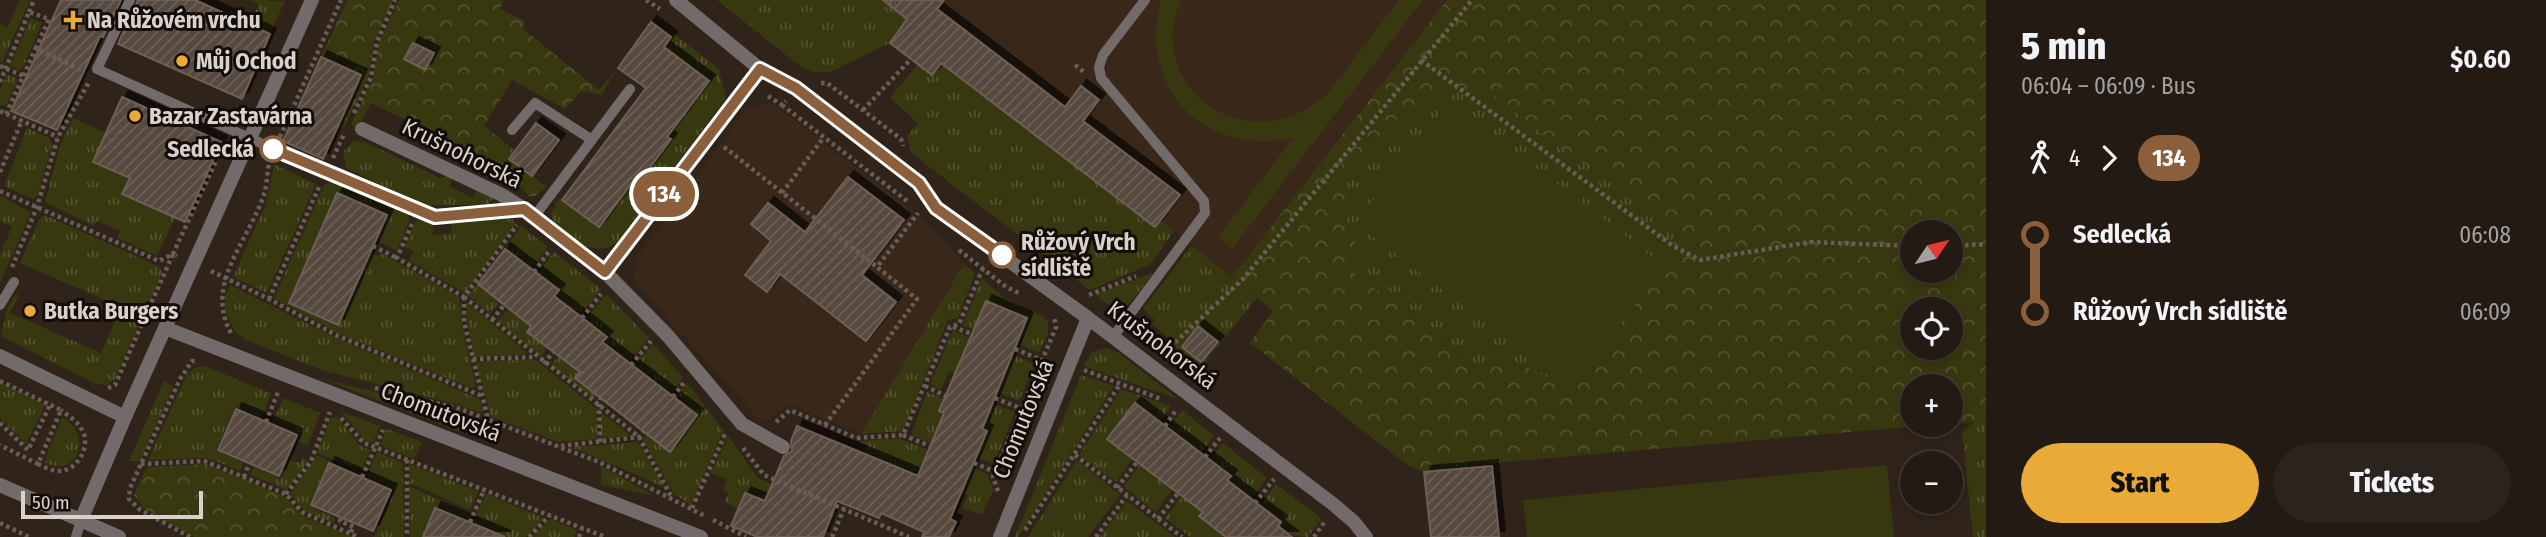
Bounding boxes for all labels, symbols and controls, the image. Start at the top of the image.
place label: Na Růžovém vrchu [87,6,261,34]
marker: Na Růžovém vrchu [65,12,81,28]
text: 5 min [2021,23,2106,69]
text: $0.60 [2450,44,2511,75]
place label: Můj Ochod [196,47,297,75]
marker: Můj Ochod [174,53,190,69]
text: 06:04 – 06:09 · Bus [2021,72,2195,100]
place label: Bazar Zastavárna [149,102,312,130]
marker: Bazar Zastavárna [127,108,143,124]
street label: Krušnohorská [398,112,526,194]
place label: Sedlecká [167,135,254,163]
marker: Sedlecká [260,136,286,162]
icon: walk [2021,139,2059,177]
icon: forward [2090,139,2128,177]
text: 4 [2069,144,2080,172]
text: 134 [2152,144,2186,172]
line badge: 134 [624,171,704,217]
text: 134 [647,180,681,208]
text: Sedlecká [2073,219,2171,250]
north arrow [1900,220,1964,284]
map controls [1900,220,1963,514]
text: 06:08 [2459,221,2511,249]
place label: Růžový Vrch sídliště [1021,228,1136,282]
marker: Růžový Vrch sídliště [989,242,1015,268]
street label: Krušnohorská [1102,295,1222,395]
text: Růžový Vrch sídliště [2073,296,2287,327]
place label: Butka Burgers [44,297,178,325]
button: locate [1900,297,1963,360]
text: 06:09 [2460,298,2511,326]
marker: Butka Burgers [22,303,38,319]
street label: Chomutovská [986,355,1060,483]
button: + [1900,374,1963,437]
street label: Chomutovská [377,376,505,448]
button: Start [2021,443,2259,523]
button: Tickets [2273,443,2511,523]
button: − [1900,451,1963,514]
scale bar [21,488,203,520]
text: 50 m [32,491,70,514]

